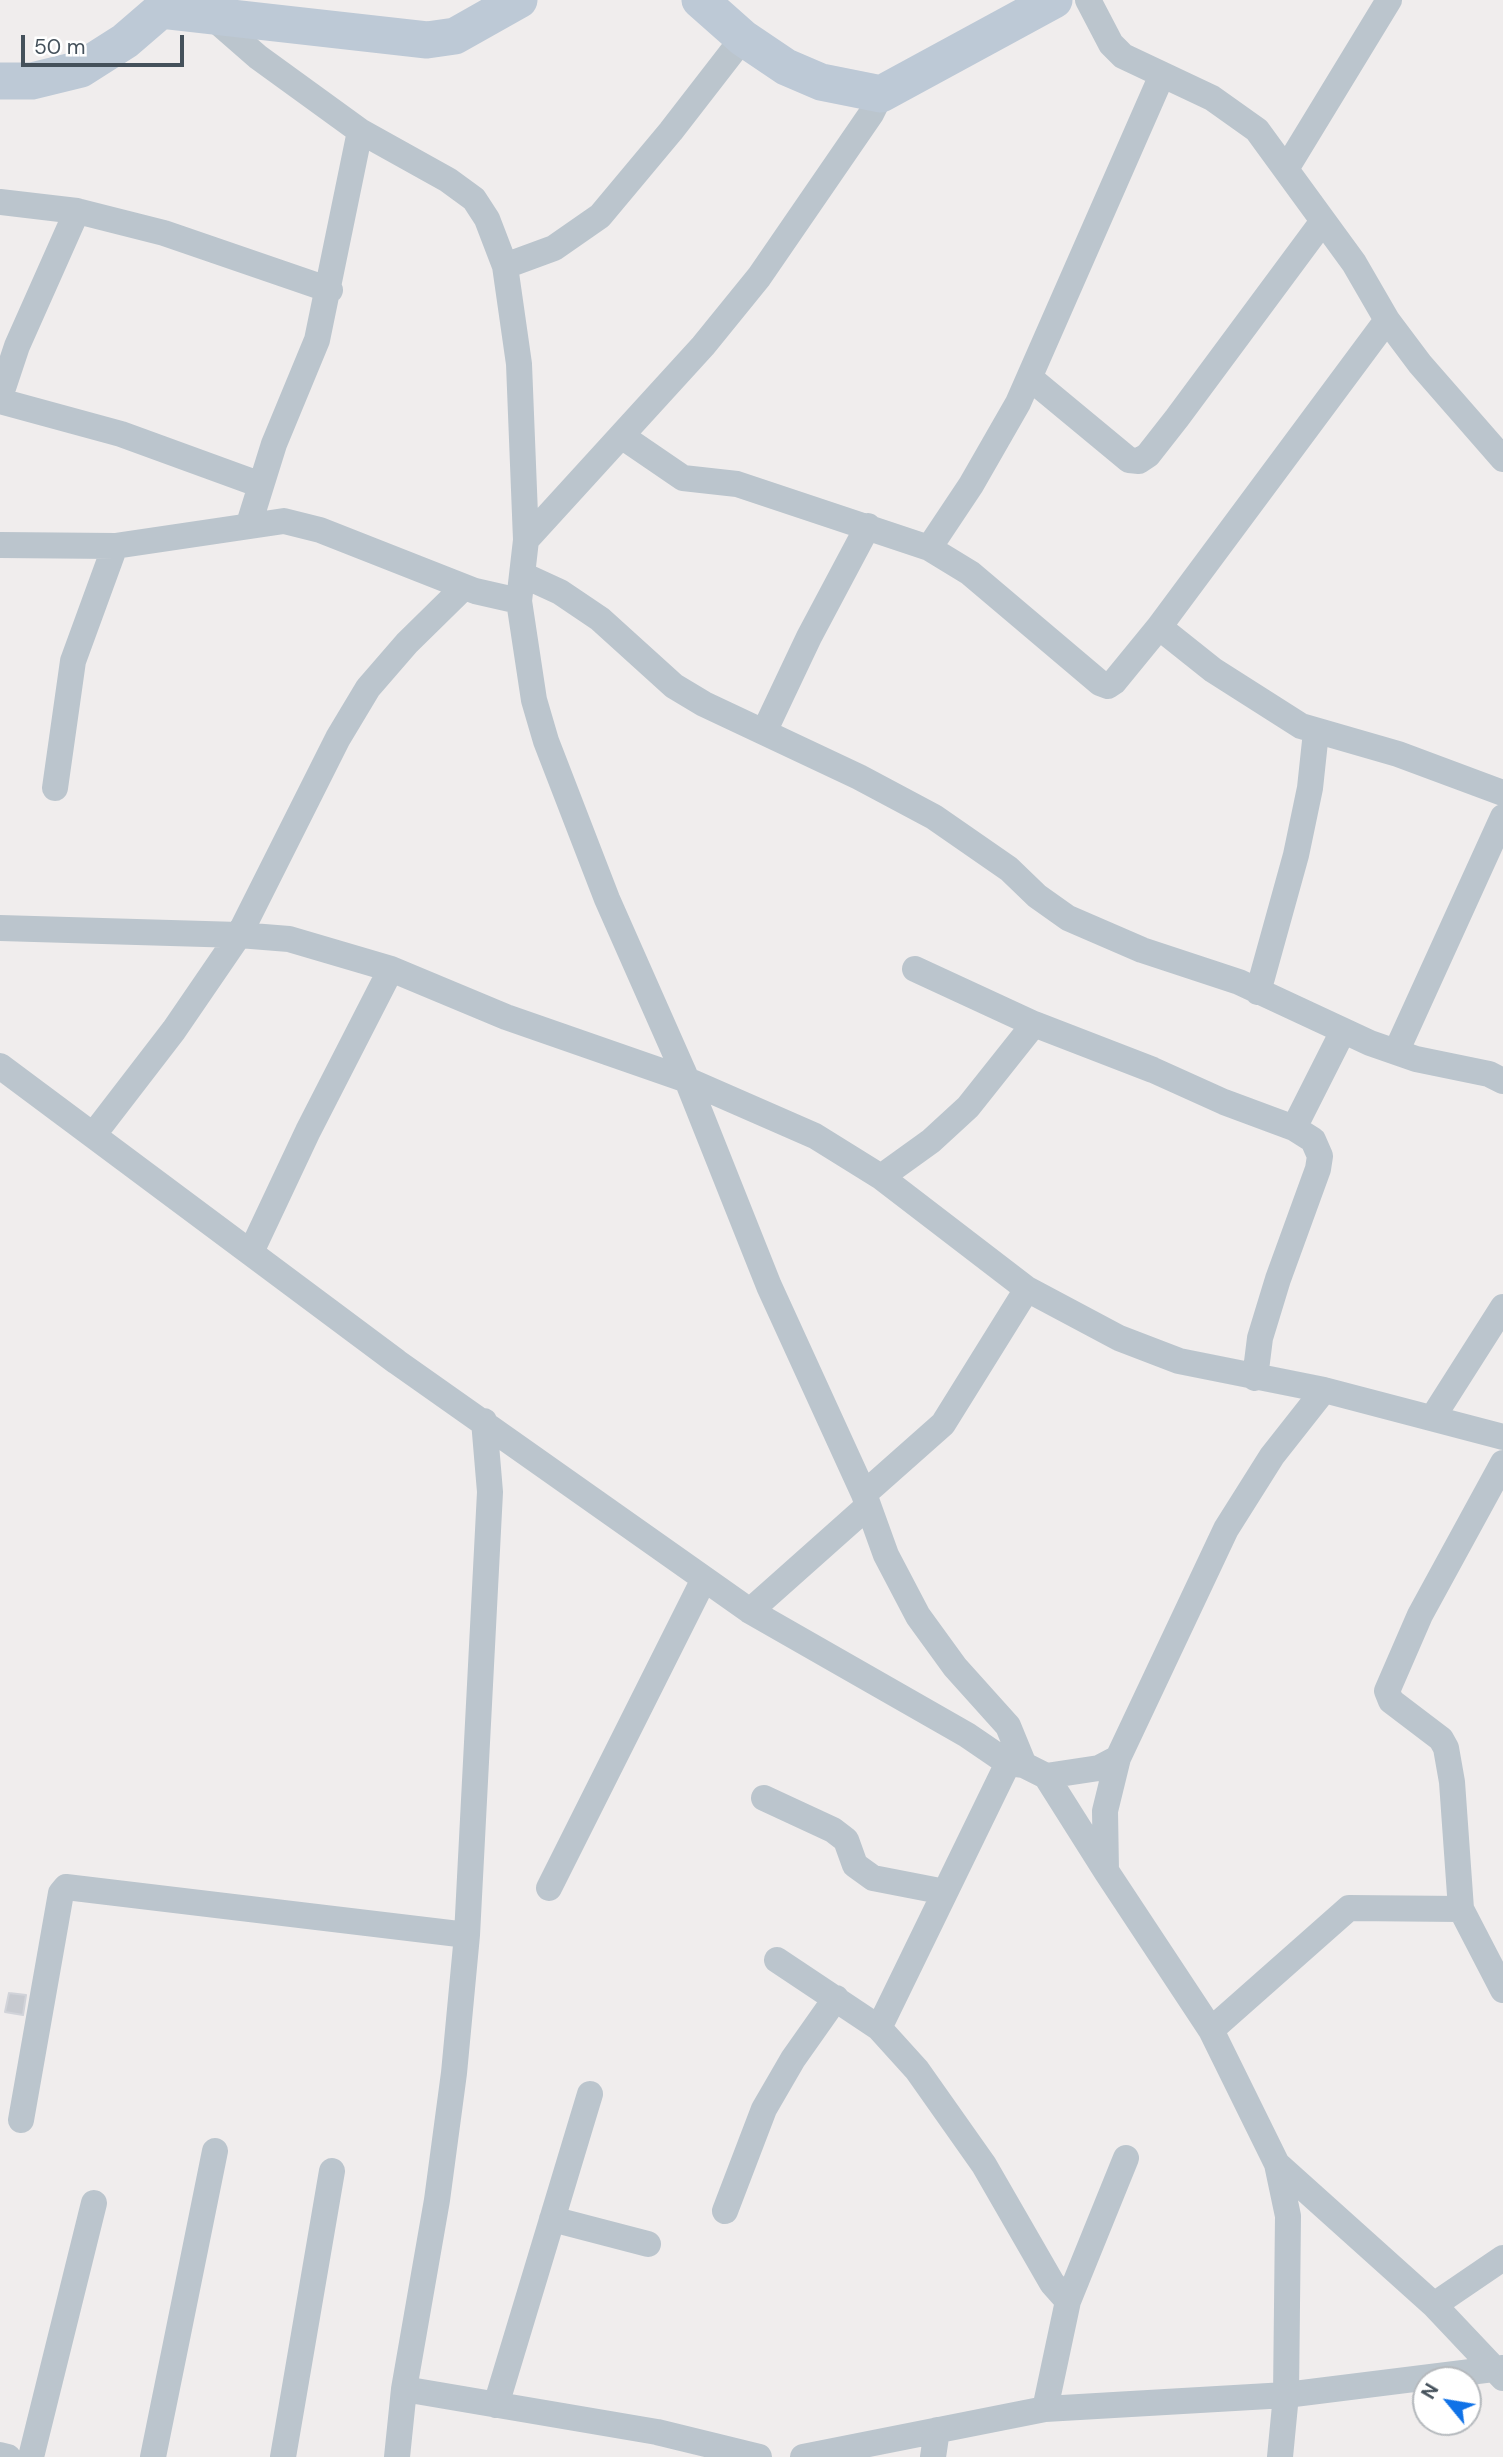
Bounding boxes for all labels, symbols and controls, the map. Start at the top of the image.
scale bar [24,21,187,65]
text: 50 m [34,33,85,61]
north arrow [1412,2366,1482,2436]
text: N [1416,2379,1444,2404]

